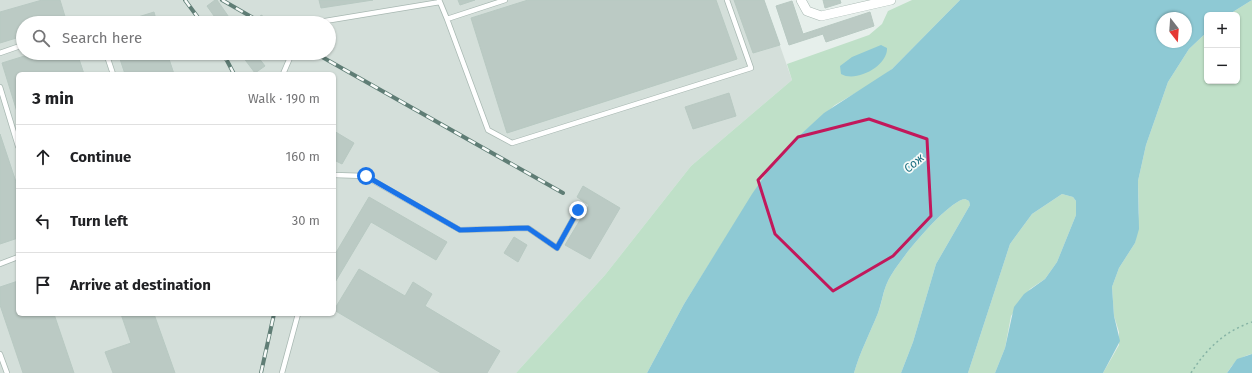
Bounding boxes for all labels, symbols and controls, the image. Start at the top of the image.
north arrow [1156,12,1192,48]
map controls [1204,12,1240,84]
button: + [1204,12,1240,48]
search box [16,16,336,60]
icon: search [30,27,52,49]
text: Search here [62,29,142,47]
button: − [1204,48,1240,84]
text: 3 min [32,88,74,109]
text: Walk · 190 m [248,91,320,106]
icon: ahead [32,146,54,168]
text: Continue [70,148,131,166]
text: 160 m [286,149,320,164]
water label: Сож [901,150,927,176]
route start [357,167,375,185]
route end [569,201,587,219]
icon: left [32,210,54,232]
text: Turn left [70,212,128,230]
text: 30 m [292,213,320,228]
icon: arrive [32,274,54,296]
text: Arrive at destination [70,276,211,294]

